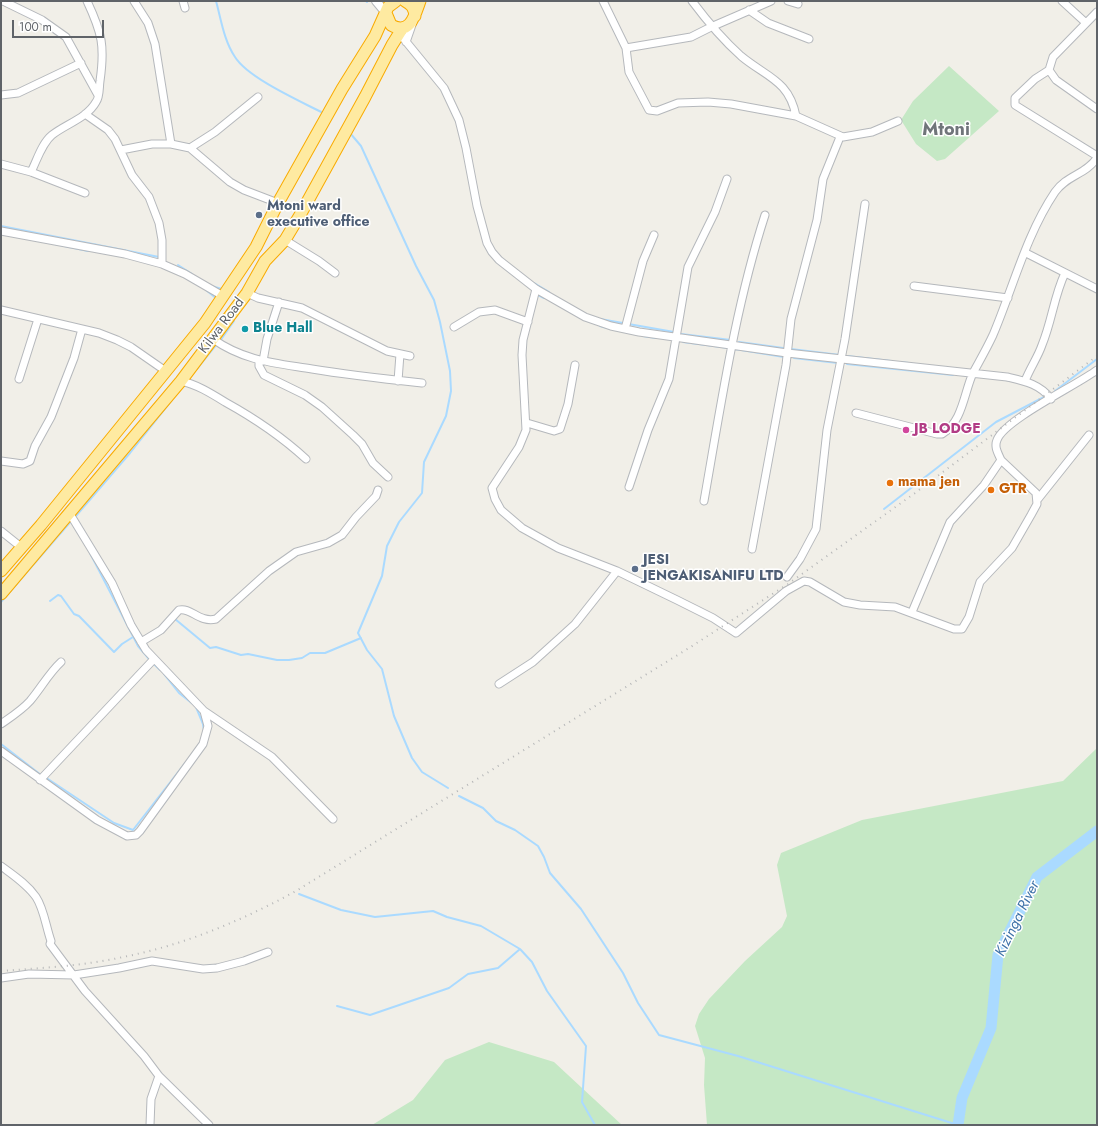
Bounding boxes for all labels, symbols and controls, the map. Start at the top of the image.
scale bar [14,12,106,38]
text: 100 m [19,18,52,36]
district label: Mtoni [922,120,970,142]
place label: Mtoni ward executive office [267,199,369,232]
marker: Mtoni ward executive office [254,210,264,220]
street label: Kilwa Road [196,295,248,357]
place label: Blue Hall [253,321,312,337]
marker: Blue Hall [240,324,250,334]
place label: JB LODGE [914,422,981,438]
marker: JB LODGE [901,425,911,435]
place label: mama jen [898,475,960,491]
marker: mama jen [885,478,895,488]
place label: GTR [999,482,1027,498]
marker: GTR [986,485,996,495]
place label: JESI JENGAKISANIFU LTD [643,553,784,586]
marker: JESI JENGAKISANIFU LTD [630,564,640,574]
water label: Kizinga River [992,878,1044,960]

